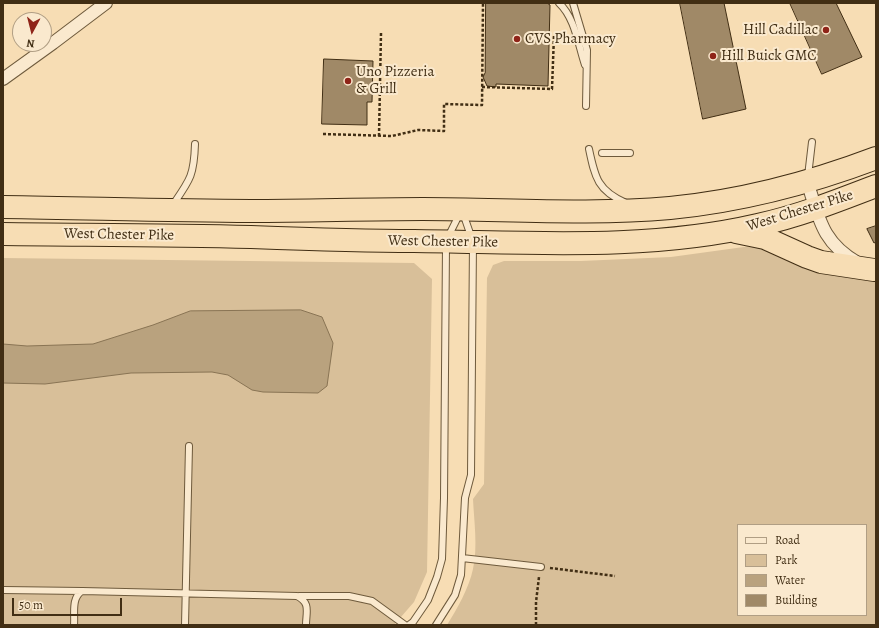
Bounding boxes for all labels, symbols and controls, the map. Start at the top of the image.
north arrow [12,12,52,52]
place label: Hill Cadillac [743,21,818,39]
marker: Hill Cadillac [821,25,831,35]
place label: CVS Pharmacy [525,30,616,48]
marker: CVS Pharmacy [512,34,522,44]
text: N [26,35,35,51]
place label: Hill Buick GMC [721,47,817,65]
marker: Hill Buick GMC [708,51,718,61]
place label: Uno Pizzeria & Grill [356,63,434,98]
marker: Uno Pizzeria & Grill [343,76,353,86]
street label: West Chester Pike [745,186,855,236]
street label: West Chester Pike [64,225,174,245]
street label: West Chester Pike [388,232,498,252]
legend [737,524,867,616]
text: Road [775,532,800,548]
text: Park [775,552,798,568]
text: Water [775,572,805,588]
scale bar [14,590,124,616]
text: Building [775,592,817,608]
text: 50 m [19,597,43,613]

